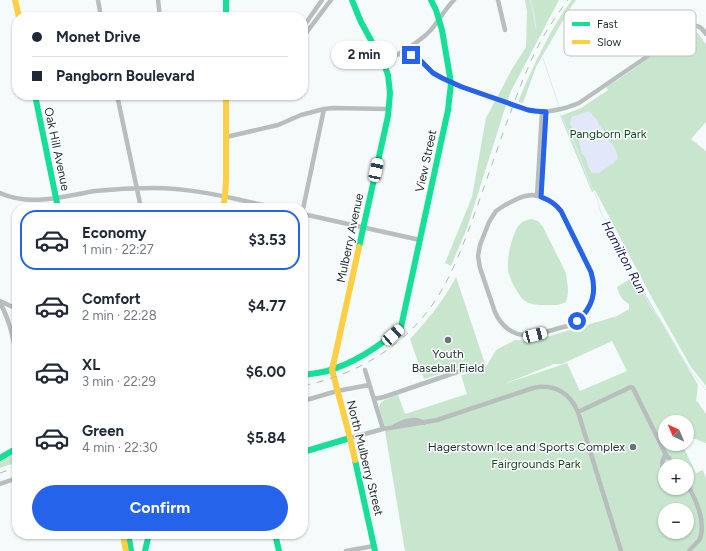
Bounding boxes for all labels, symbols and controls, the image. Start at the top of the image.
legend [564,10,696,56]
text: Fast [597,18,618,31]
text: Monet Drive [56,28,141,46]
text: Slow [597,36,621,49]
callout: 2 min [331,41,397,69]
route end [402,46,420,64]
text: 2 min [348,47,380,62]
text: Pangborn Boulevard [56,67,195,85]
street label: Oak Hill Avenue [41,106,73,192]
park label: Pangborn Park [569,127,647,141]
street label: View Street [413,128,440,193]
car [368,157,384,183]
street label: Mulberry Avenue [334,192,366,284]
water label: Hamilton Run [599,218,649,296]
icon: car [34,222,70,258]
text: Economy [82,224,147,242]
text: $3.53 [249,231,286,249]
text: 1 min · 22:27 [82,242,154,257]
icon: car [34,288,70,324]
text: Comfort [82,290,141,308]
text: $4.77 [248,297,286,315]
text: 2 min · 22:28 [82,308,157,323]
route start [568,312,586,330]
car [380,323,406,347]
car [522,326,548,344]
marker: Youth Baseball Field [443,335,453,345]
place label: Youth Baseball Field [412,347,484,375]
icon: car [34,354,70,390]
text: XL [82,356,100,374]
text: $6.00 [246,363,286,381]
text: 3 min · 22:29 [82,374,156,389]
street label: North Mulberry Street [344,399,386,518]
north arrow [658,415,694,451]
map controls [658,415,694,539]
icon: car [34,420,70,456]
text: Green [82,422,124,440]
text: $5.84 [247,429,286,447]
text: 4 min · 22:30 [82,440,158,455]
place label: Hagerstown Ice and Sports Complex [428,440,625,454]
marker: Hagerstown Ice and Sports Complex [628,442,638,452]
park label: Fairgrounds Park [491,457,581,471]
button: + [658,459,694,495]
button: Confirm [32,485,288,531]
button: − [658,503,694,539]

